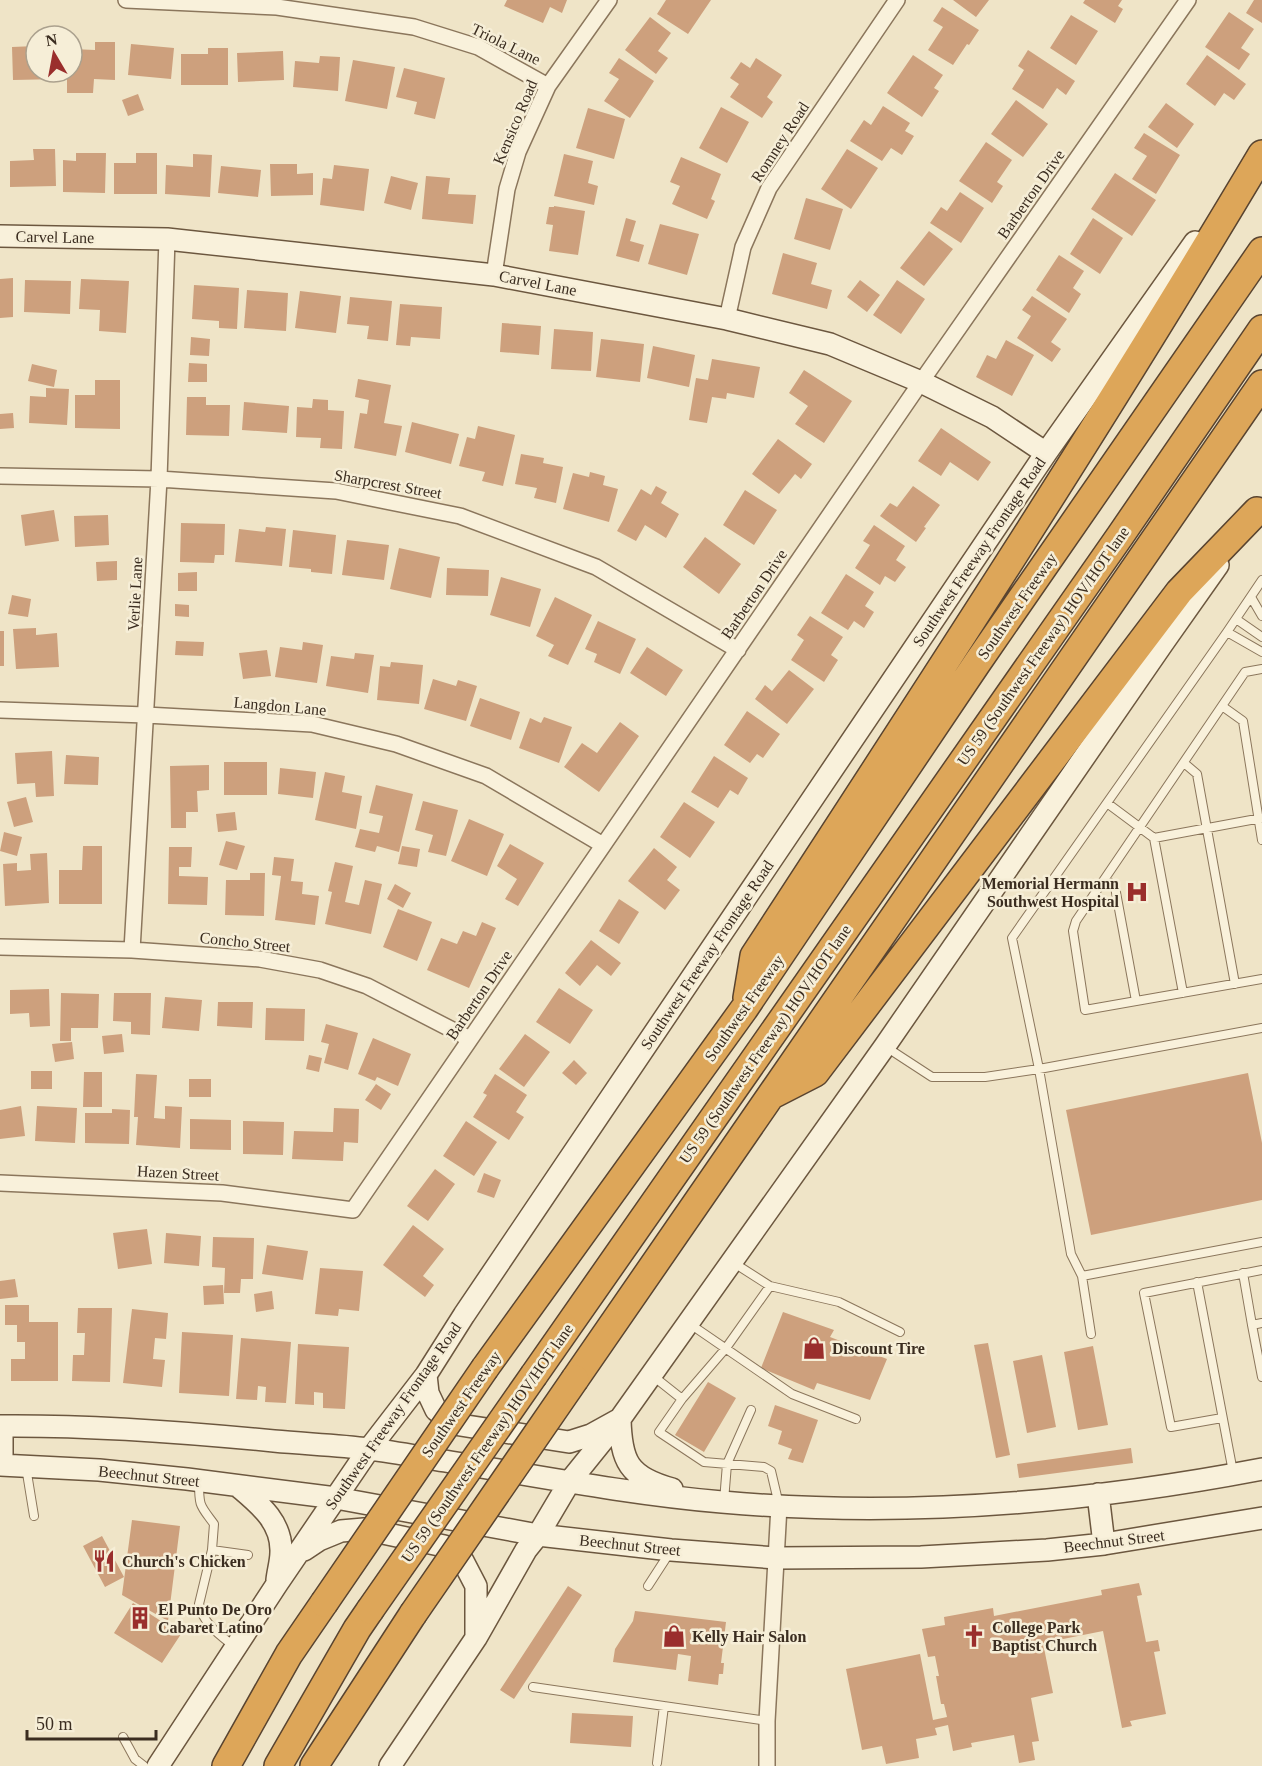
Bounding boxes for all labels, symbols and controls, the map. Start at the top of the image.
street label: Triola Lane [469,20,543,68]
north arrow [24,24,84,84]
text: N [44,30,59,49]
street label: Kensico Road [490,77,540,167]
street label: Romney Road [748,99,813,186]
street label: Barberton Drive [994,146,1068,242]
street label: Carvel Lane [16,228,94,246]
street label: Carvel Lane [498,267,578,299]
street label: Southwest Freeway Frontage Road [908,454,1050,650]
street label: Sharpcrest Street [333,466,444,503]
street label: US 59 (Southwest Freeway) HOV/HOT lane [954,523,1133,769]
street label: Barberton Drive [718,546,790,642]
street label: Southwest Freeway [973,549,1061,663]
street label: Verlie Lane [125,557,145,631]
street label: Langdon Lane [233,693,327,720]
street label: Southwest Freeway Frontage Road [636,857,778,1053]
place label: Memorial Hermann Southwest Hospital [982,875,1120,911]
hospital icon: Memorial Hermann Southwest Hospital [1124,879,1150,905]
street label: US 59 (Southwest Freeway) HOV/HOT lane [676,921,855,1167]
street label: Concho Street [199,929,292,955]
street label: Barberton Drive [443,947,515,1043]
street label: Southwest Freeway [700,951,788,1065]
street label: Hazen Street [137,1162,220,1184]
street label: Southwest Freeway Frontage Road [322,1319,465,1513]
street label: US 59 (Southwest Freeway) HOV/HOT lane [398,1320,577,1566]
shop icon: Discount Tire [801,1335,827,1361]
place label: Discount Tire [832,1340,925,1357]
street label: Southwest Freeway [418,1348,505,1461]
street label: Beechnut Street [98,1462,201,1490]
street label: Beechnut Street [1062,1526,1166,1556]
street label: Beechnut Street [579,1531,682,1559]
restaurant icon: Church's Chicken [91,1548,117,1574]
place label: Church's Chicken [122,1553,246,1570]
place label: El Punto De Oro Cabaret Latino [158,1601,272,1636]
building icon: El Punto De Oro Cabaret Latino [127,1605,153,1631]
place label: College Park Baptist Church [992,1619,1097,1655]
shop icon: Kelly Hair Salon [661,1623,687,1649]
church icon: College Park Baptist Church [961,1623,987,1649]
place label: Kelly Hair Salon [692,1628,806,1646]
scale bar [27,1703,156,1741]
text: 50 m [36,1714,73,1734]

